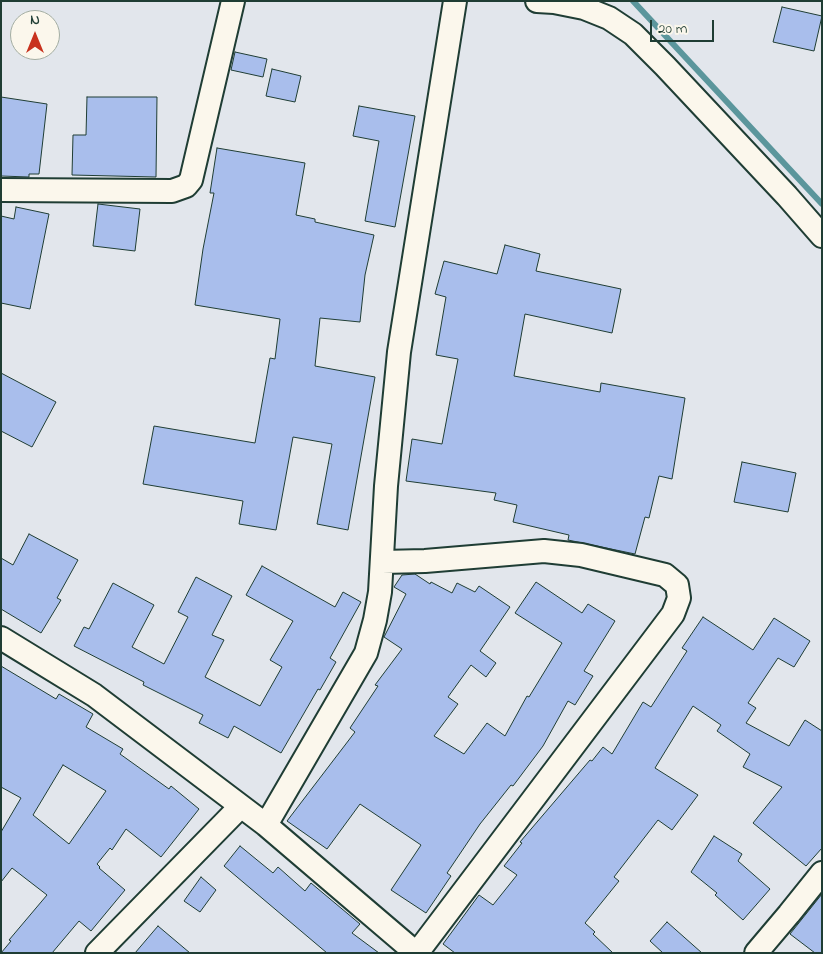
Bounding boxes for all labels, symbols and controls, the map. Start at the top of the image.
north arrow [10,10,60,60]
text: N [30,10,40,31]
scale bar [653,10,717,42]
text: 20 m [658,18,687,40]

